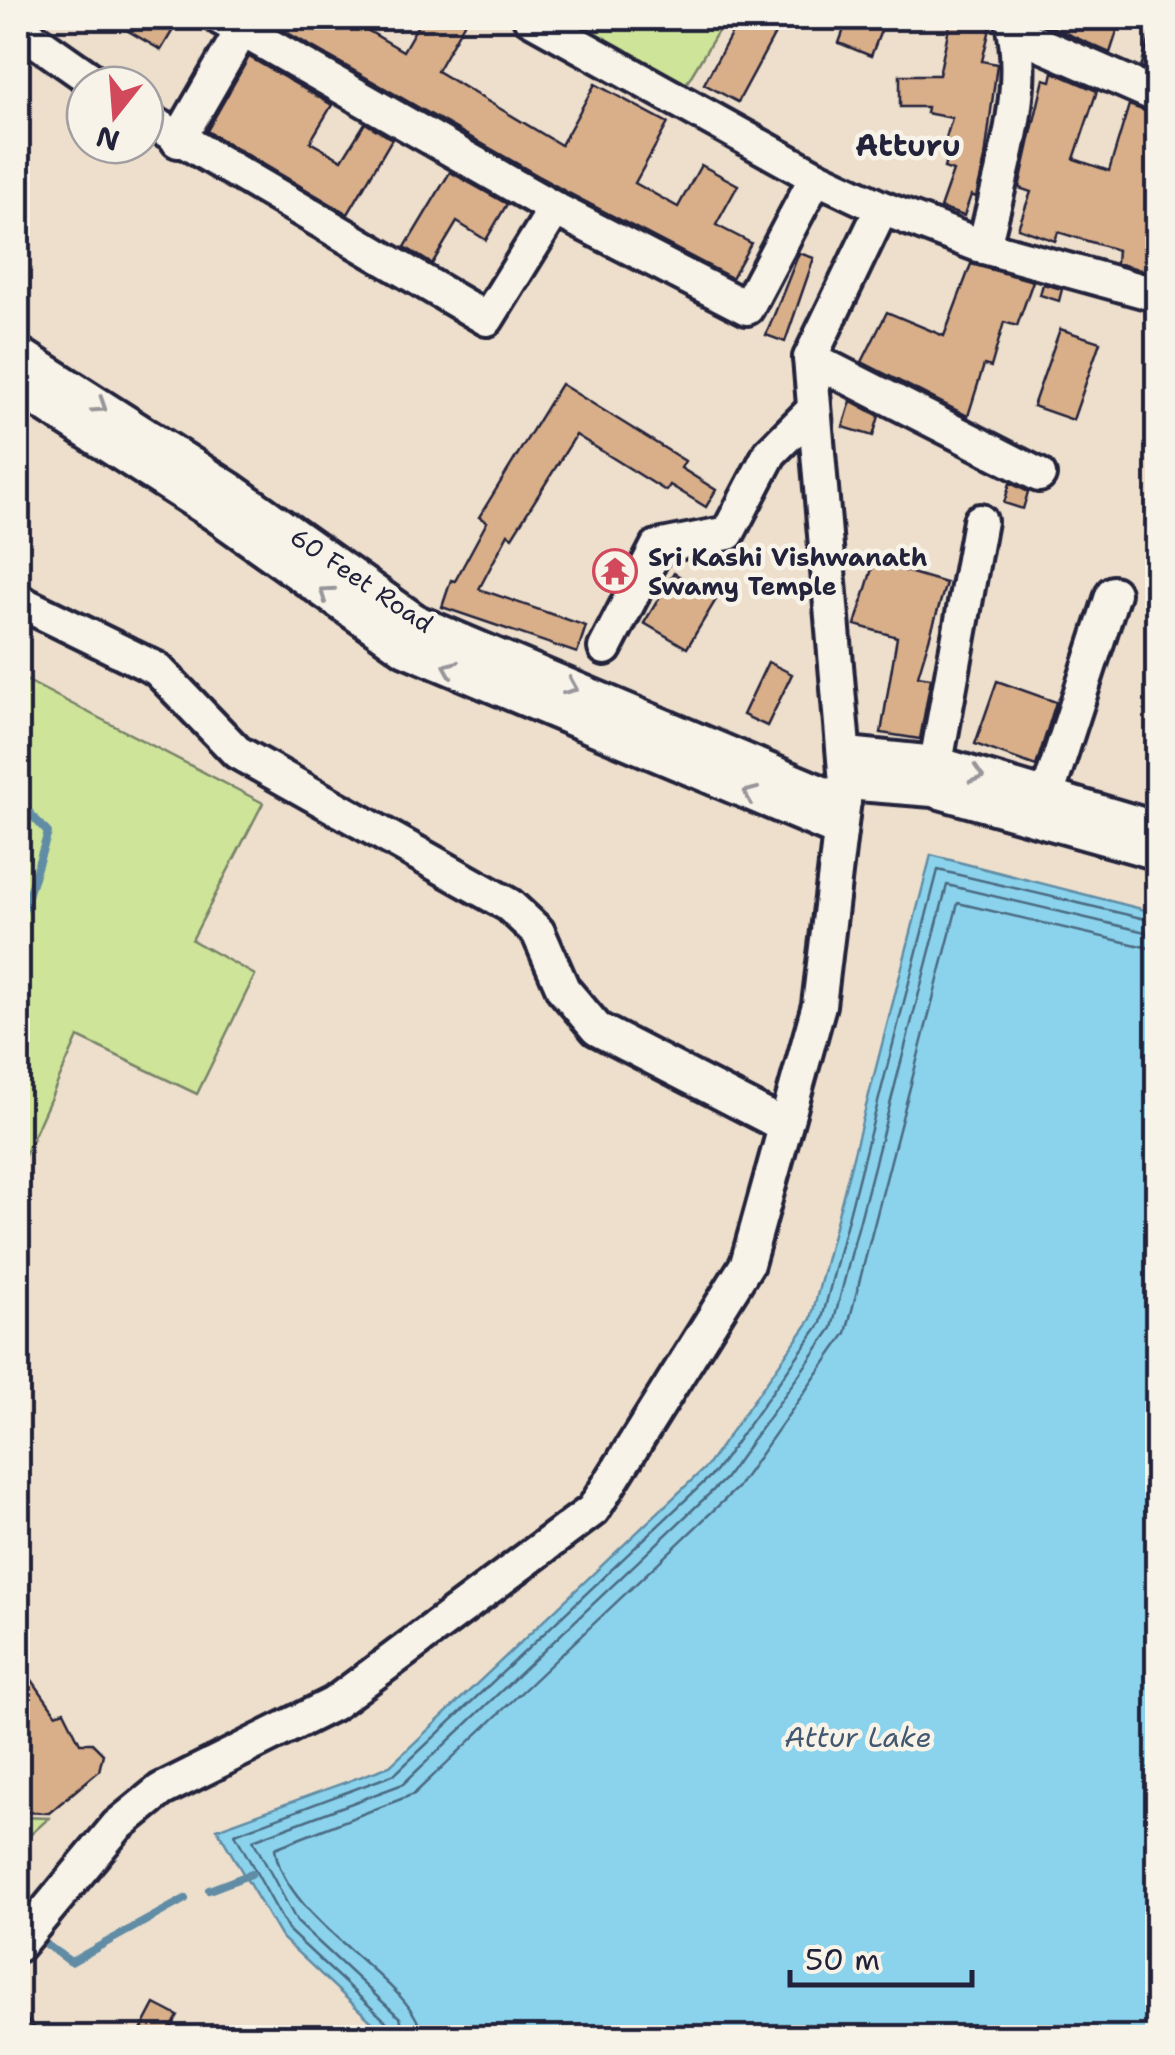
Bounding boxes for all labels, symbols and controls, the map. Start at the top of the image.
north arrow [65,65,165,165]
text: N [92,117,124,160]
district label: Atturu [855,125,961,166]
one-way arrow [89,393,107,412]
street label: 60 Feet Road [284,520,440,641]
place label: Sri Kashi Vishwanath Swamy Temple [648,540,927,603]
temple icon: Sri Kashi Vishwanath Swamy Temple [592,548,638,594]
one-way arrow [319,587,337,605]
one-way arrow [443,660,461,680]
one-way arrow [561,676,579,696]
one-way arrow [968,763,985,784]
one-way arrow [742,786,760,806]
water label: Attur Lake [785,1718,931,1756]
scale bar [790,1925,972,1987]
text: 50 m [805,1939,880,1980]

